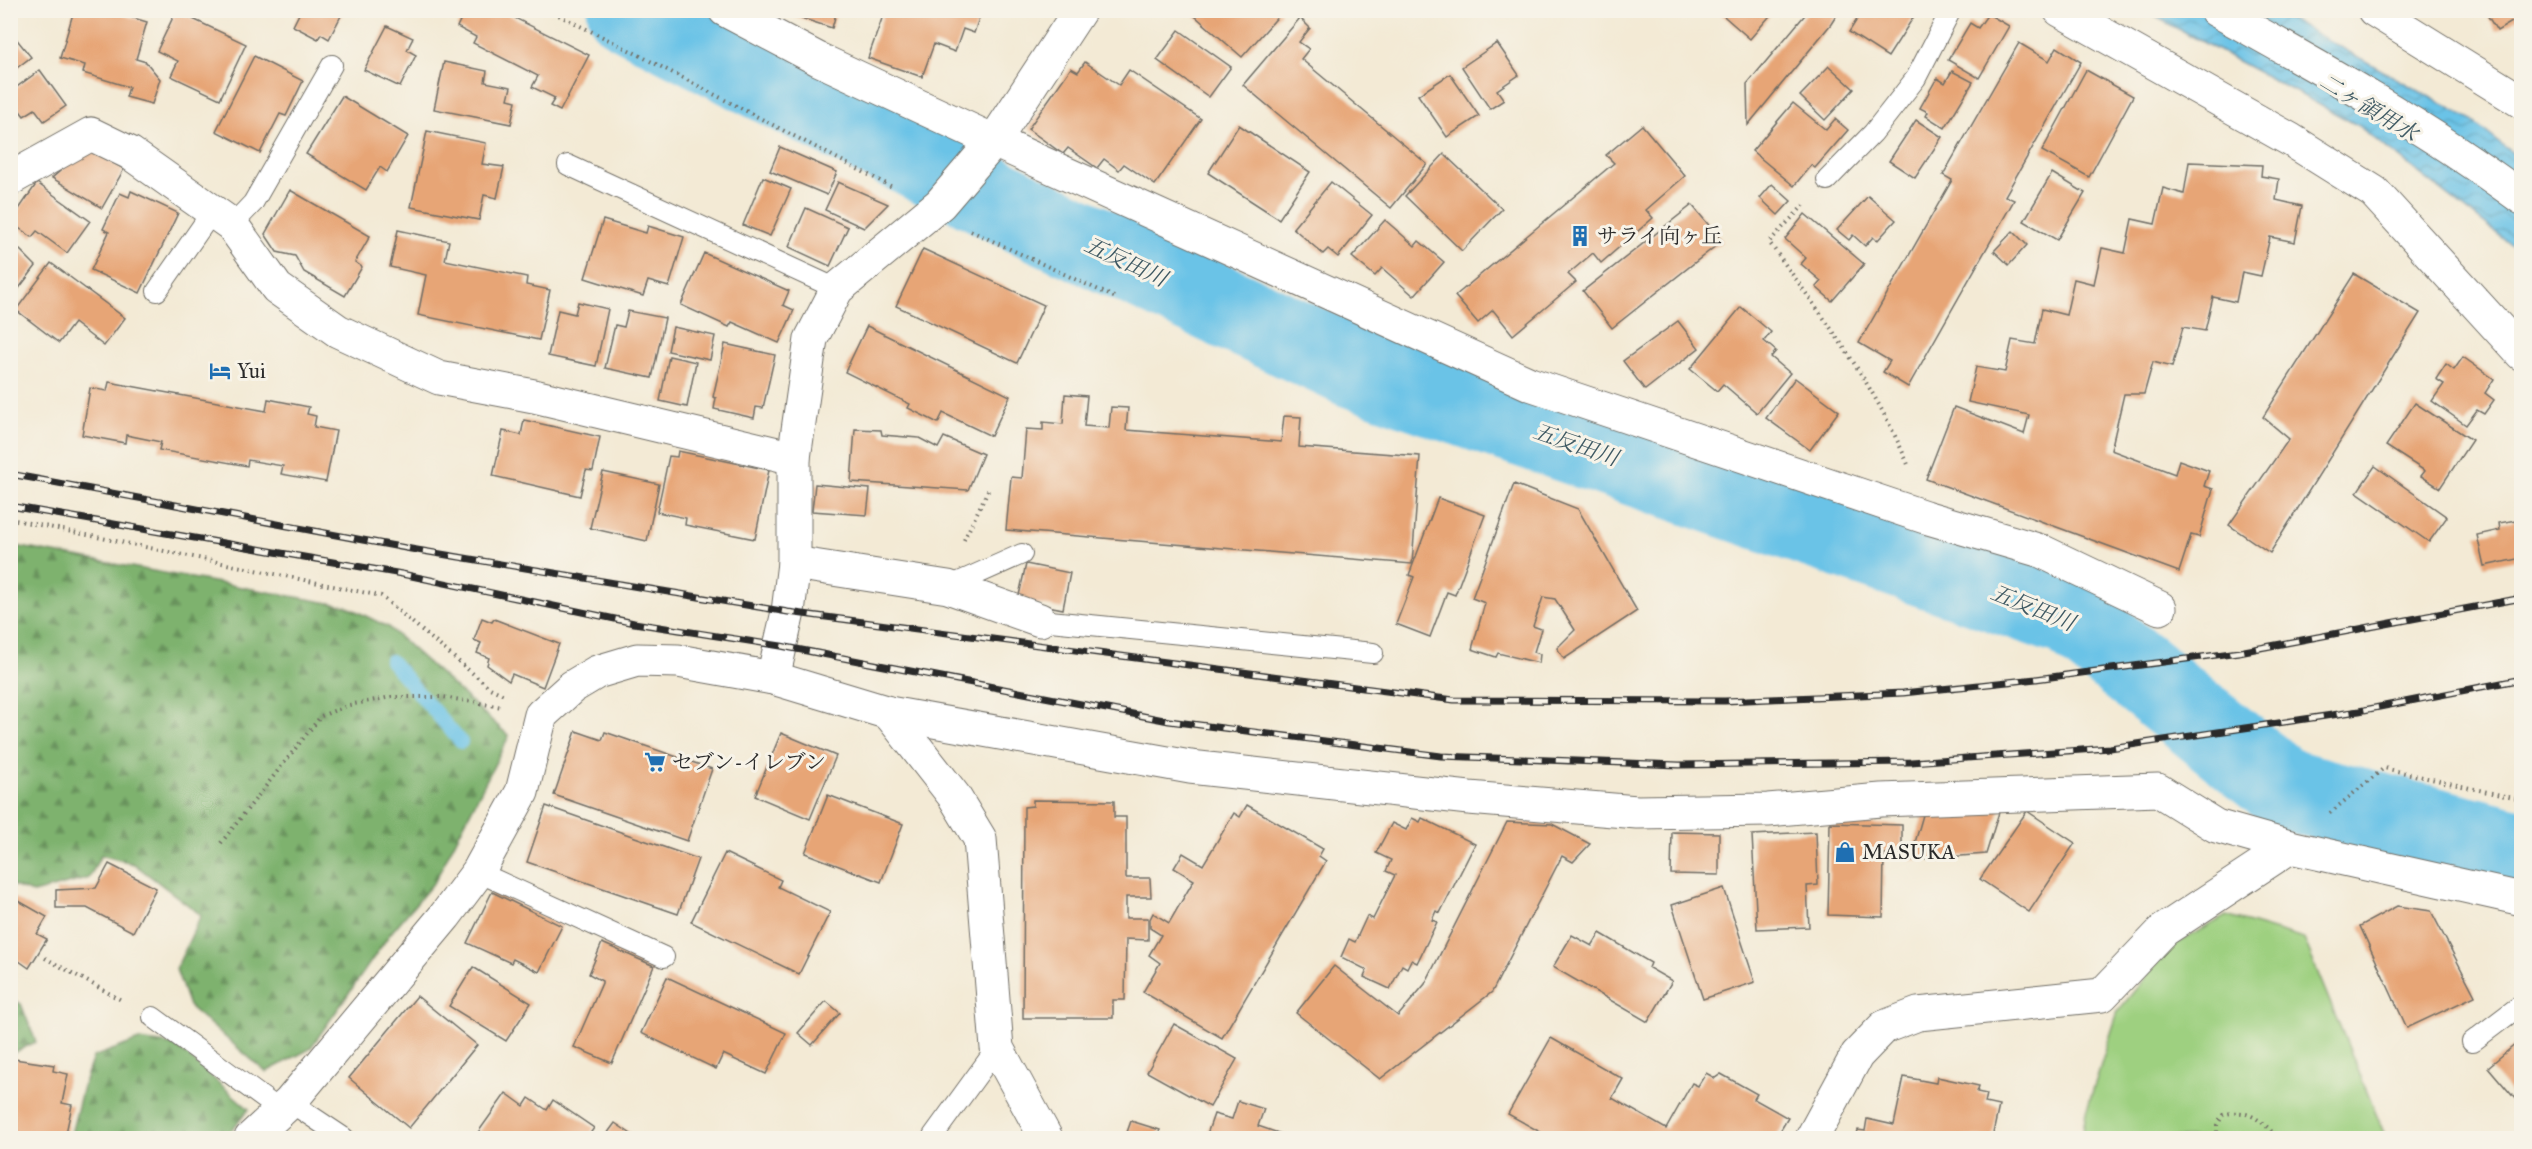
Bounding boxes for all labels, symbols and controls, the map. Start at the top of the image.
water label: 二ヶ領用水 [2315,68,2425,148]
place label: サライ向ヶ丘 [1597,223,1722,249]
building icon: サライ向ヶ丘 [1568,224,1592,248]
water label: 五反田川 [1080,231,1173,293]
place label: Yui [237,358,266,384]
hotel icon: Yui [208,359,232,383]
water label: 五反田川 [1530,417,1624,472]
water label: 五反田川 [1987,578,2081,637]
place label: セブン-イレブン [672,749,826,775]
supermarket icon: セブン-イレブン [643,750,667,774]
place label: MASUKA [1862,839,1956,865]
shop icon: MASUKA [1833,840,1857,864]

